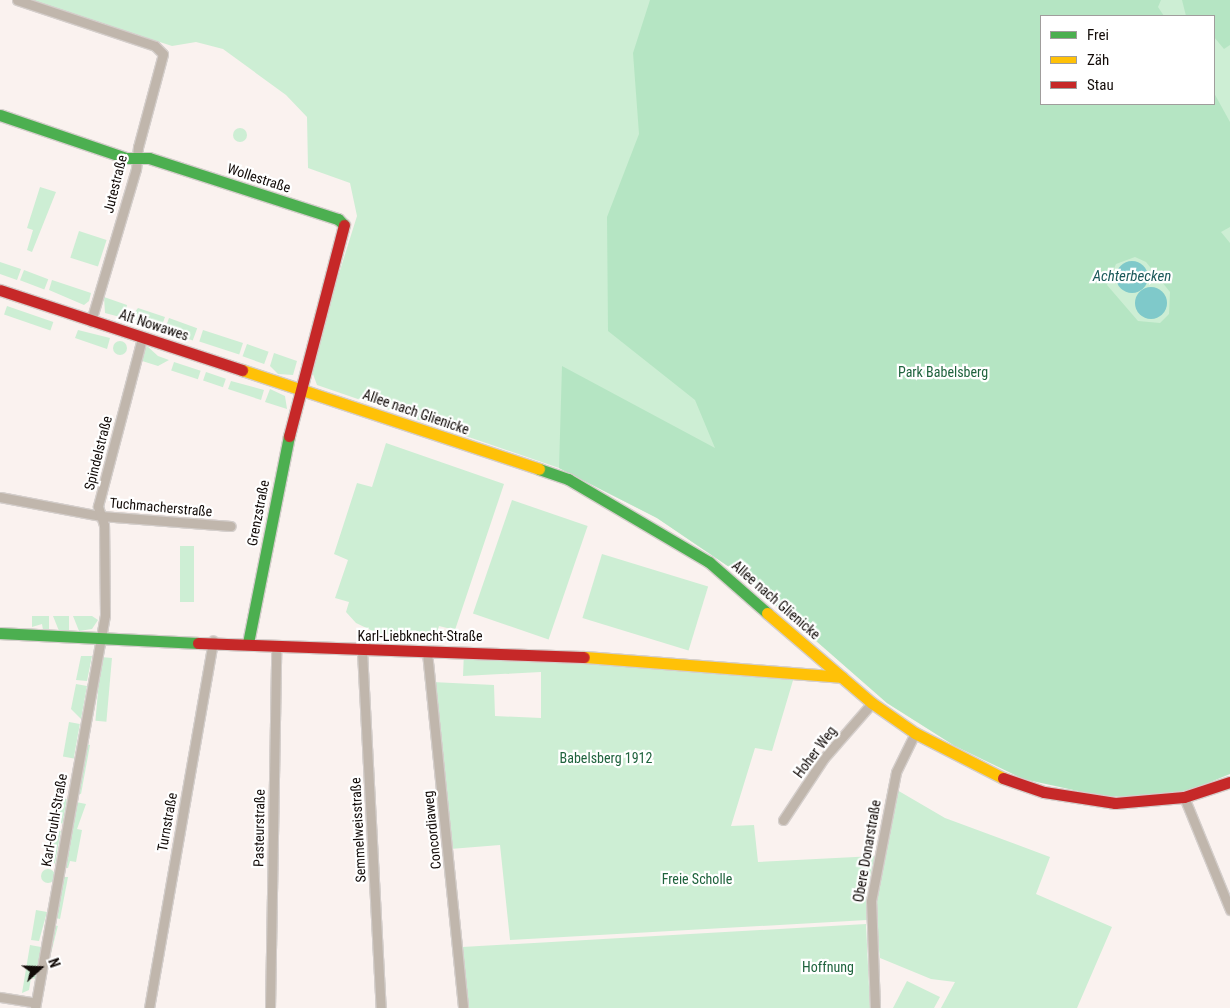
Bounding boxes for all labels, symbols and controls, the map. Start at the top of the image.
legend [1040,15,1215,105]
text: Frei [1087,26,1109,44]
text: Zäh [1087,51,1109,69]
text: Stau [1087,76,1114,94]
street label: Jutestraße [100,153,130,215]
street label: Wollestraße [225,160,293,196]
water label: Achterbecken [1093,268,1171,286]
street label: Alt Nowawes [117,306,191,344]
park label: Park Babelsberg [898,364,988,380]
street label: Allee nach Glienicke [361,386,471,438]
street label: Spindelstraße [81,414,115,492]
street label: Grenzstraße [243,479,273,547]
street label: Tuchmacherstraße [109,494,213,520]
street label: Allee nach Glienicke [729,557,823,643]
street label: Karl-Liebknecht-Straße [357,628,483,644]
street label: Hoher Weg [790,723,840,781]
park label: Babelsberg 1912 [560,750,652,766]
street label: Karl-Gruhl-Straße [38,772,70,868]
street label: Semmelweisstraße [347,777,369,883]
street label: Pasteurstraße [250,789,268,867]
street label: Concordiaweg [420,790,444,870]
street label: Turnstraße [154,791,180,853]
street label: Obere Donarstraße [850,798,884,904]
park label: Freie Scholle [662,871,732,887]
north arrow [15,943,65,993]
text: N [45,956,63,970]
park label: Hoffnung [802,959,854,975]

